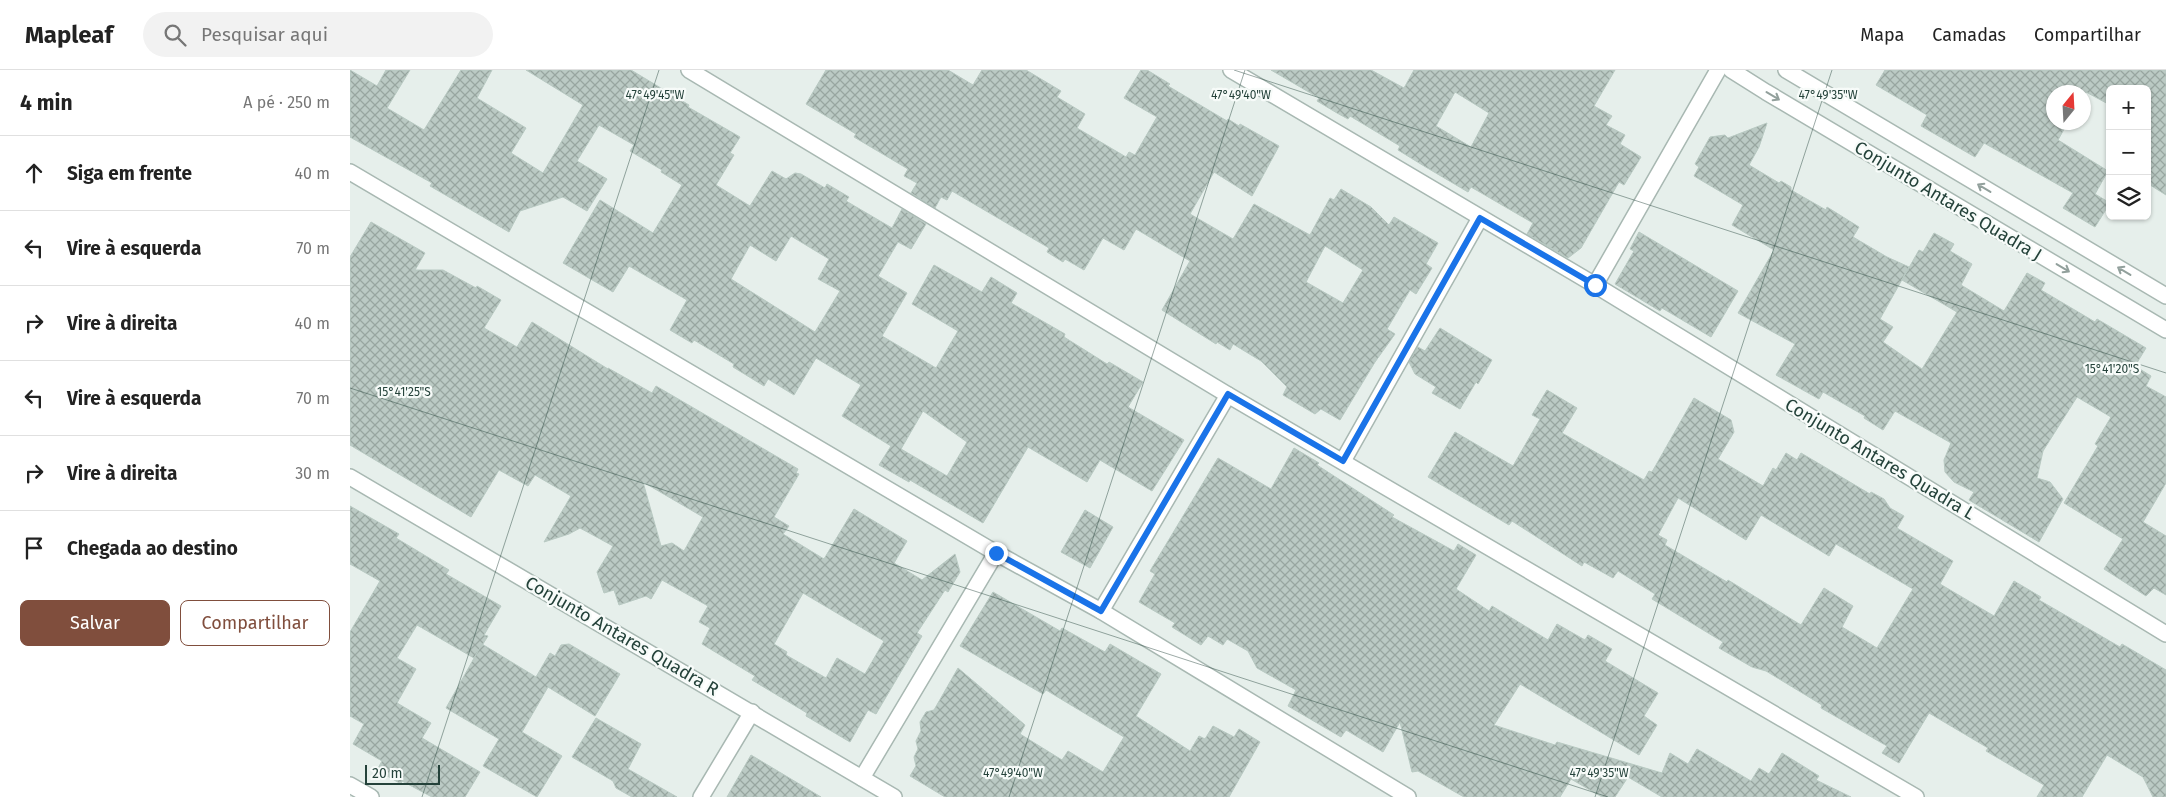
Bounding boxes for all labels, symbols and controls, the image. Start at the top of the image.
search box [143,12,493,57]
text: Mapleaf [25,21,113,49]
icon: search [161,21,189,49]
text: Pesquisar aqui [201,23,328,46]
text: Mapa [1860,24,1904,46]
text: Camadas [1932,24,2006,46]
text: Compartilhar [2034,24,2141,46]
north arrow [2046,85,2091,130]
map controls [2106,85,2151,220]
button: + [2106,85,2151,130]
text: 47°49'45"W [625,88,685,102]
text: 47°49'40"W [1211,88,1271,102]
text: 47°49'35"W [1798,88,1858,102]
text: 4 min [20,90,73,116]
one-way arrow [1765,92,1779,102]
text: A pé · 250 m [243,93,330,112]
button: − [2106,130,2151,175]
street label: Conjunto Antares Quadra J [1850,136,2046,266]
icon: ahead [20,159,48,187]
text: Siga em frente [67,162,192,185]
text: 40 m [295,164,330,183]
button: layers [2106,175,2151,220]
one-way arrow [1978,182,1992,192]
icon: left [20,234,48,262]
text: Vire à esquerda [67,237,201,260]
text: 70 m [296,239,330,258]
one-way arrow [2055,264,2069,274]
one-way arrow [2118,265,2132,275]
route start [1584,274,1607,297]
icon: right [20,309,48,337]
text: Vire à direita [67,312,177,335]
text: 40 m [295,314,330,333]
text: 15°41'20"S [2085,362,2140,376]
icon: left [20,384,48,412]
text: 15°41'25"S [377,385,431,399]
text: Vire à esquerda [67,387,201,410]
text: 70 m [296,389,330,408]
street label: Conjunto Antares Quadra L [1781,393,1979,525]
icon: right [20,459,48,487]
text: Vire à direita [67,462,177,485]
text: 30 m [295,464,330,483]
icon: arrive [20,534,48,562]
text: Chegada ao destino [67,537,238,560]
route end [985,542,1008,565]
street label: Conjunto Antares Quadra R [521,571,723,701]
button: Salvar [20,600,170,646]
button: Compartilhar [180,600,330,646]
scale bar [365,762,440,785]
text: 20 m [372,765,402,782]
text: 47°49'40"W [983,766,1043,780]
text: 47°49'35"W [1569,766,1629,780]

